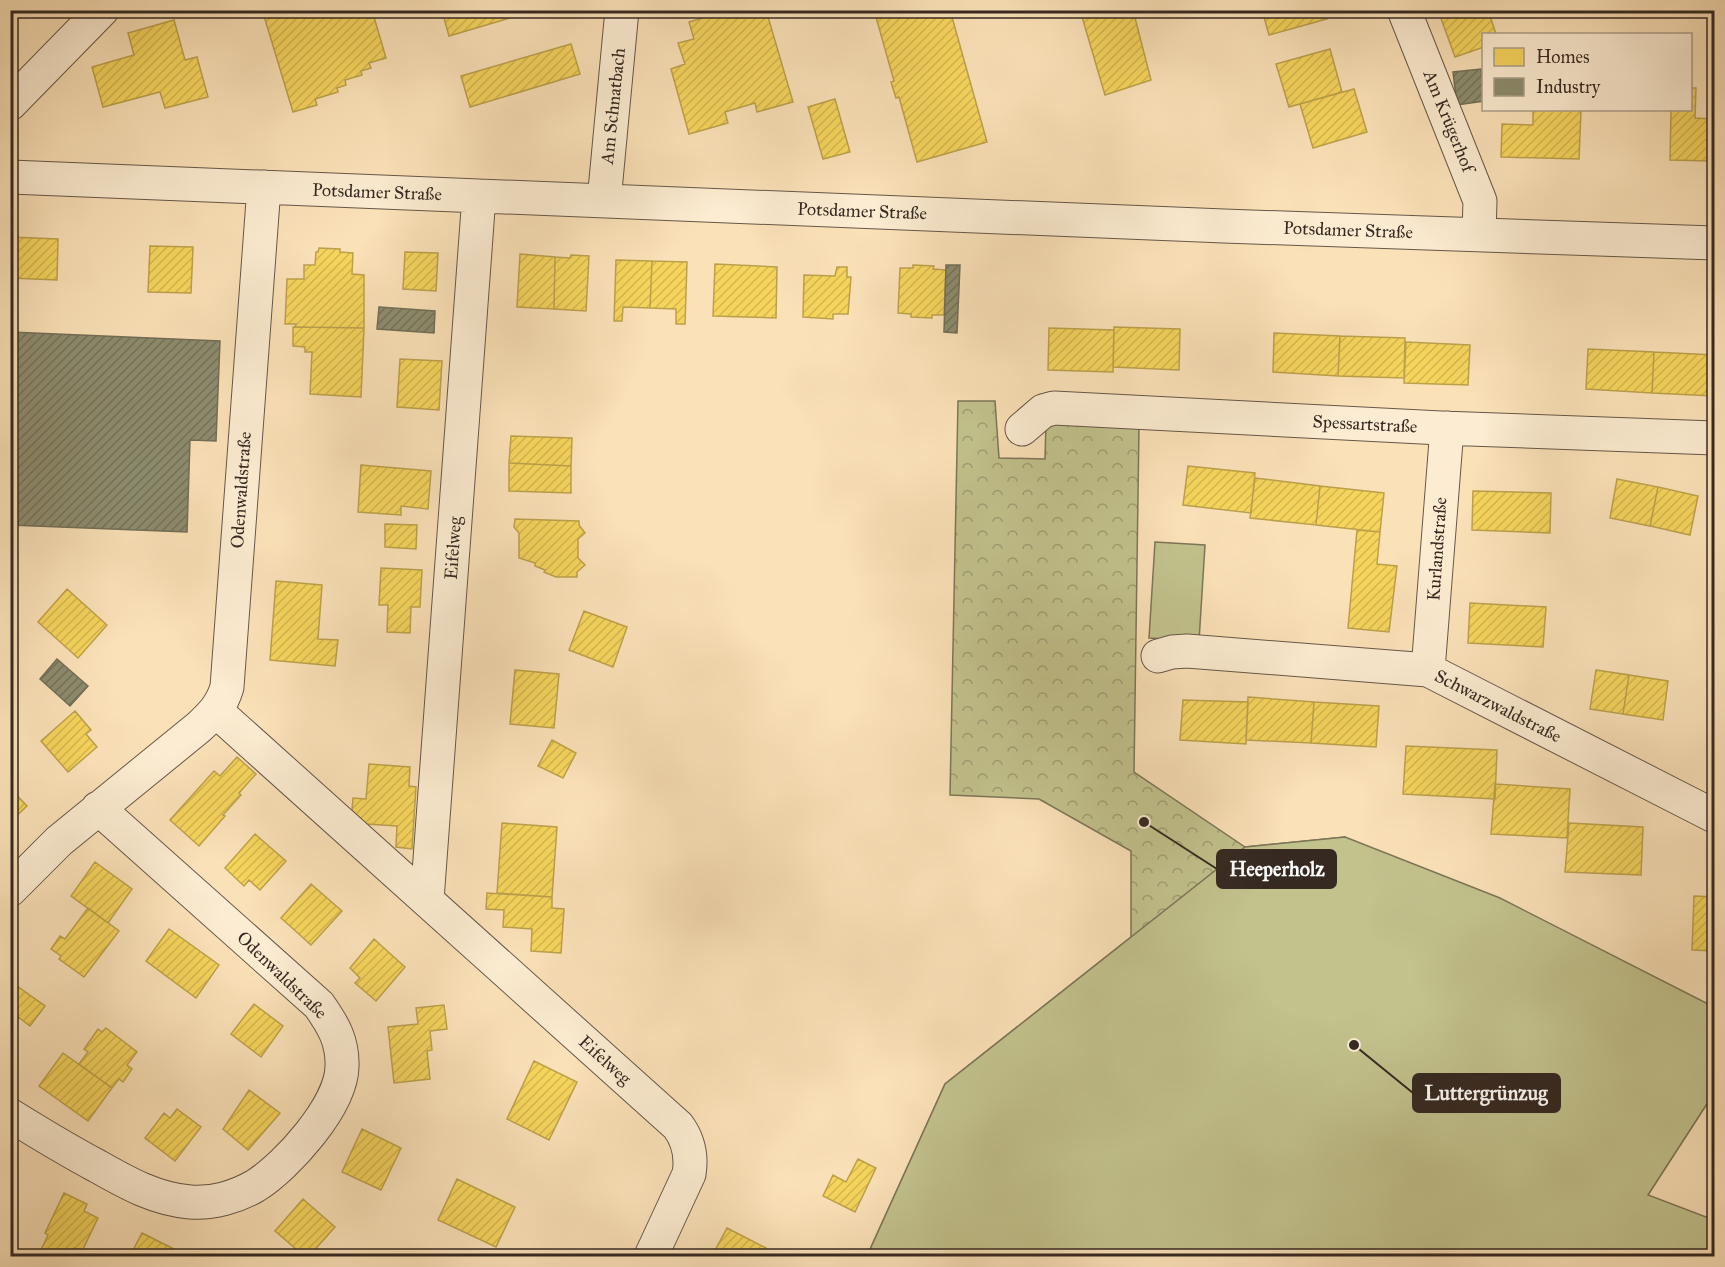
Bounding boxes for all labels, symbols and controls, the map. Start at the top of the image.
legend [1482,33,1692,111]
text: Homes [1536,46,1590,68]
street label: Am Schnatbach [596,47,630,166]
street label: Am Krügerhof [1417,66,1481,178]
text: Industry [1536,76,1601,98]
street label: Potsdamer Straße [312,179,442,205]
street label: Potsdamer Straße [797,198,927,224]
street label: Potsdamer Straße [1283,217,1413,243]
street label: Spessartstraße [1312,410,1418,438]
street label: Odenwaldstraße [226,431,256,549]
street label: Kurlandstraße [1422,496,1452,602]
street label: Eifelweg [440,515,467,580]
street label: Schwarzwaldstraße [1431,665,1565,747]
callout: Heeperholz [1217,850,1336,888]
text: Heeperholz [1229,857,1325,882]
street label: Odenwaldstraße [232,926,332,1024]
street label: Eifelweg [573,1031,636,1091]
callout: Luttergrünzug [1413,1074,1560,1112]
text: Luttergrünzug [1424,1081,1548,1106]

